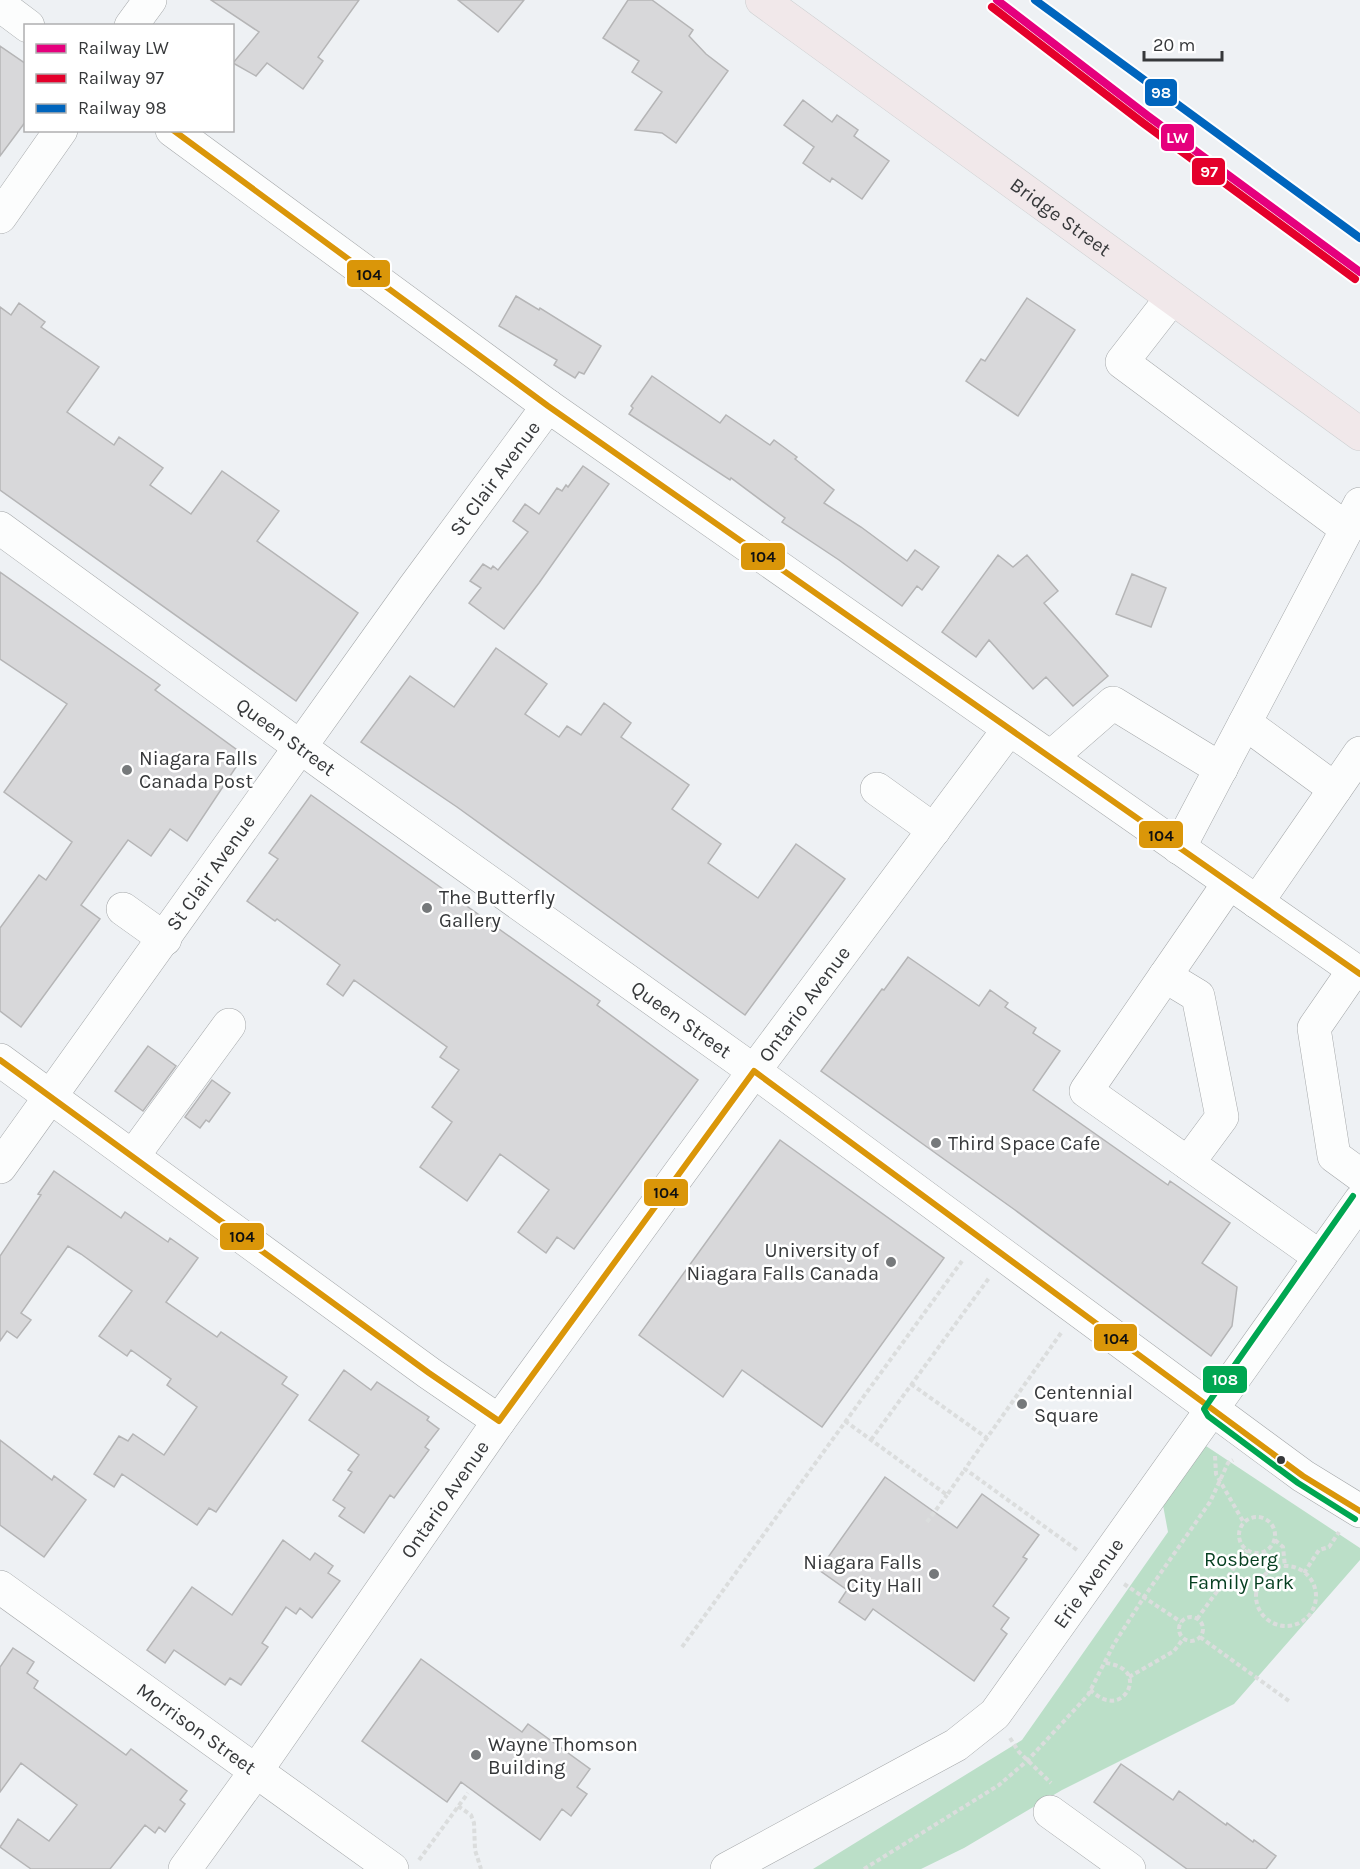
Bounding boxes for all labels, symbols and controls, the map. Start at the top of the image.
legend [24,24,234,132]
scale bar [1144,24,1222,62]
text: 20 m [1153,34,1195,56]
text: Railway LW [78,37,169,59]
text: Railway 97 [78,67,164,89]
line badge: 98 [1144,78,1178,107]
text: 98 [1151,83,1171,102]
text: Railway 98 [78,97,166,119]
line badge: LW [1160,123,1195,152]
text: LW [1166,128,1188,147]
line badge: 97 [1191,157,1226,186]
text: 97 [1200,162,1218,181]
street label: Bridge Street [1006,173,1116,261]
line badge: 104 [346,259,391,288]
text: 104 [356,265,382,284]
street label: St Clair Avenue [445,416,545,540]
line badge: 104 [740,542,786,571]
text: 104 [750,547,776,566]
street label: Queen Street [232,693,341,781]
place label: Niagara Falls Canada Post [139,747,258,793]
marker: Niagara Falls Canada Post [120,763,134,777]
street label: St Clair Avenue [161,810,260,935]
line badge: 104 [1138,820,1184,849]
text: 104 [1148,826,1174,845]
place label: The Butterfly Gallery [439,886,555,932]
marker: The Butterfly Gallery [420,901,434,915]
street label: Ontario Avenue [754,941,855,1066]
street label: Queen Street [627,976,736,1063]
place label: Third Space Cafe [948,1132,1100,1155]
marker: Third Space Cafe [929,1136,943,1150]
line badge: 104 [643,1178,689,1207]
text: 104 [653,1183,679,1202]
line badge: 104 [219,1222,265,1251]
text: 104 [229,1227,255,1246]
place label: University of Niagara Falls Canada [686,1239,879,1285]
marker: University of Niagara Falls Canada [884,1255,898,1269]
line badge: 104 [1093,1323,1138,1352]
text: 104 [1103,1329,1129,1348]
line badge: 108 [1202,1365,1248,1394]
text: 108 [1212,1370,1238,1389]
place label: Centennial Square [1034,1381,1133,1427]
marker: Centennial Square [1015,1397,1029,1411]
street label: Ontario Avenue [396,1436,494,1562]
unlabelled marker [1275,1454,1287,1466]
street label: Erie Avenue [1048,1533,1128,1633]
park label: Rosberg Family Park [1188,1548,1294,1594]
place label: Niagara Falls City Hall [803,1551,922,1597]
marker: Niagara Falls City Hall [927,1567,941,1581]
street label: Morrison Street [132,1678,261,1779]
place label: Wayne Thomson Building [488,1733,638,1779]
marker: Wayne Thomson Building [469,1748,483,1762]

